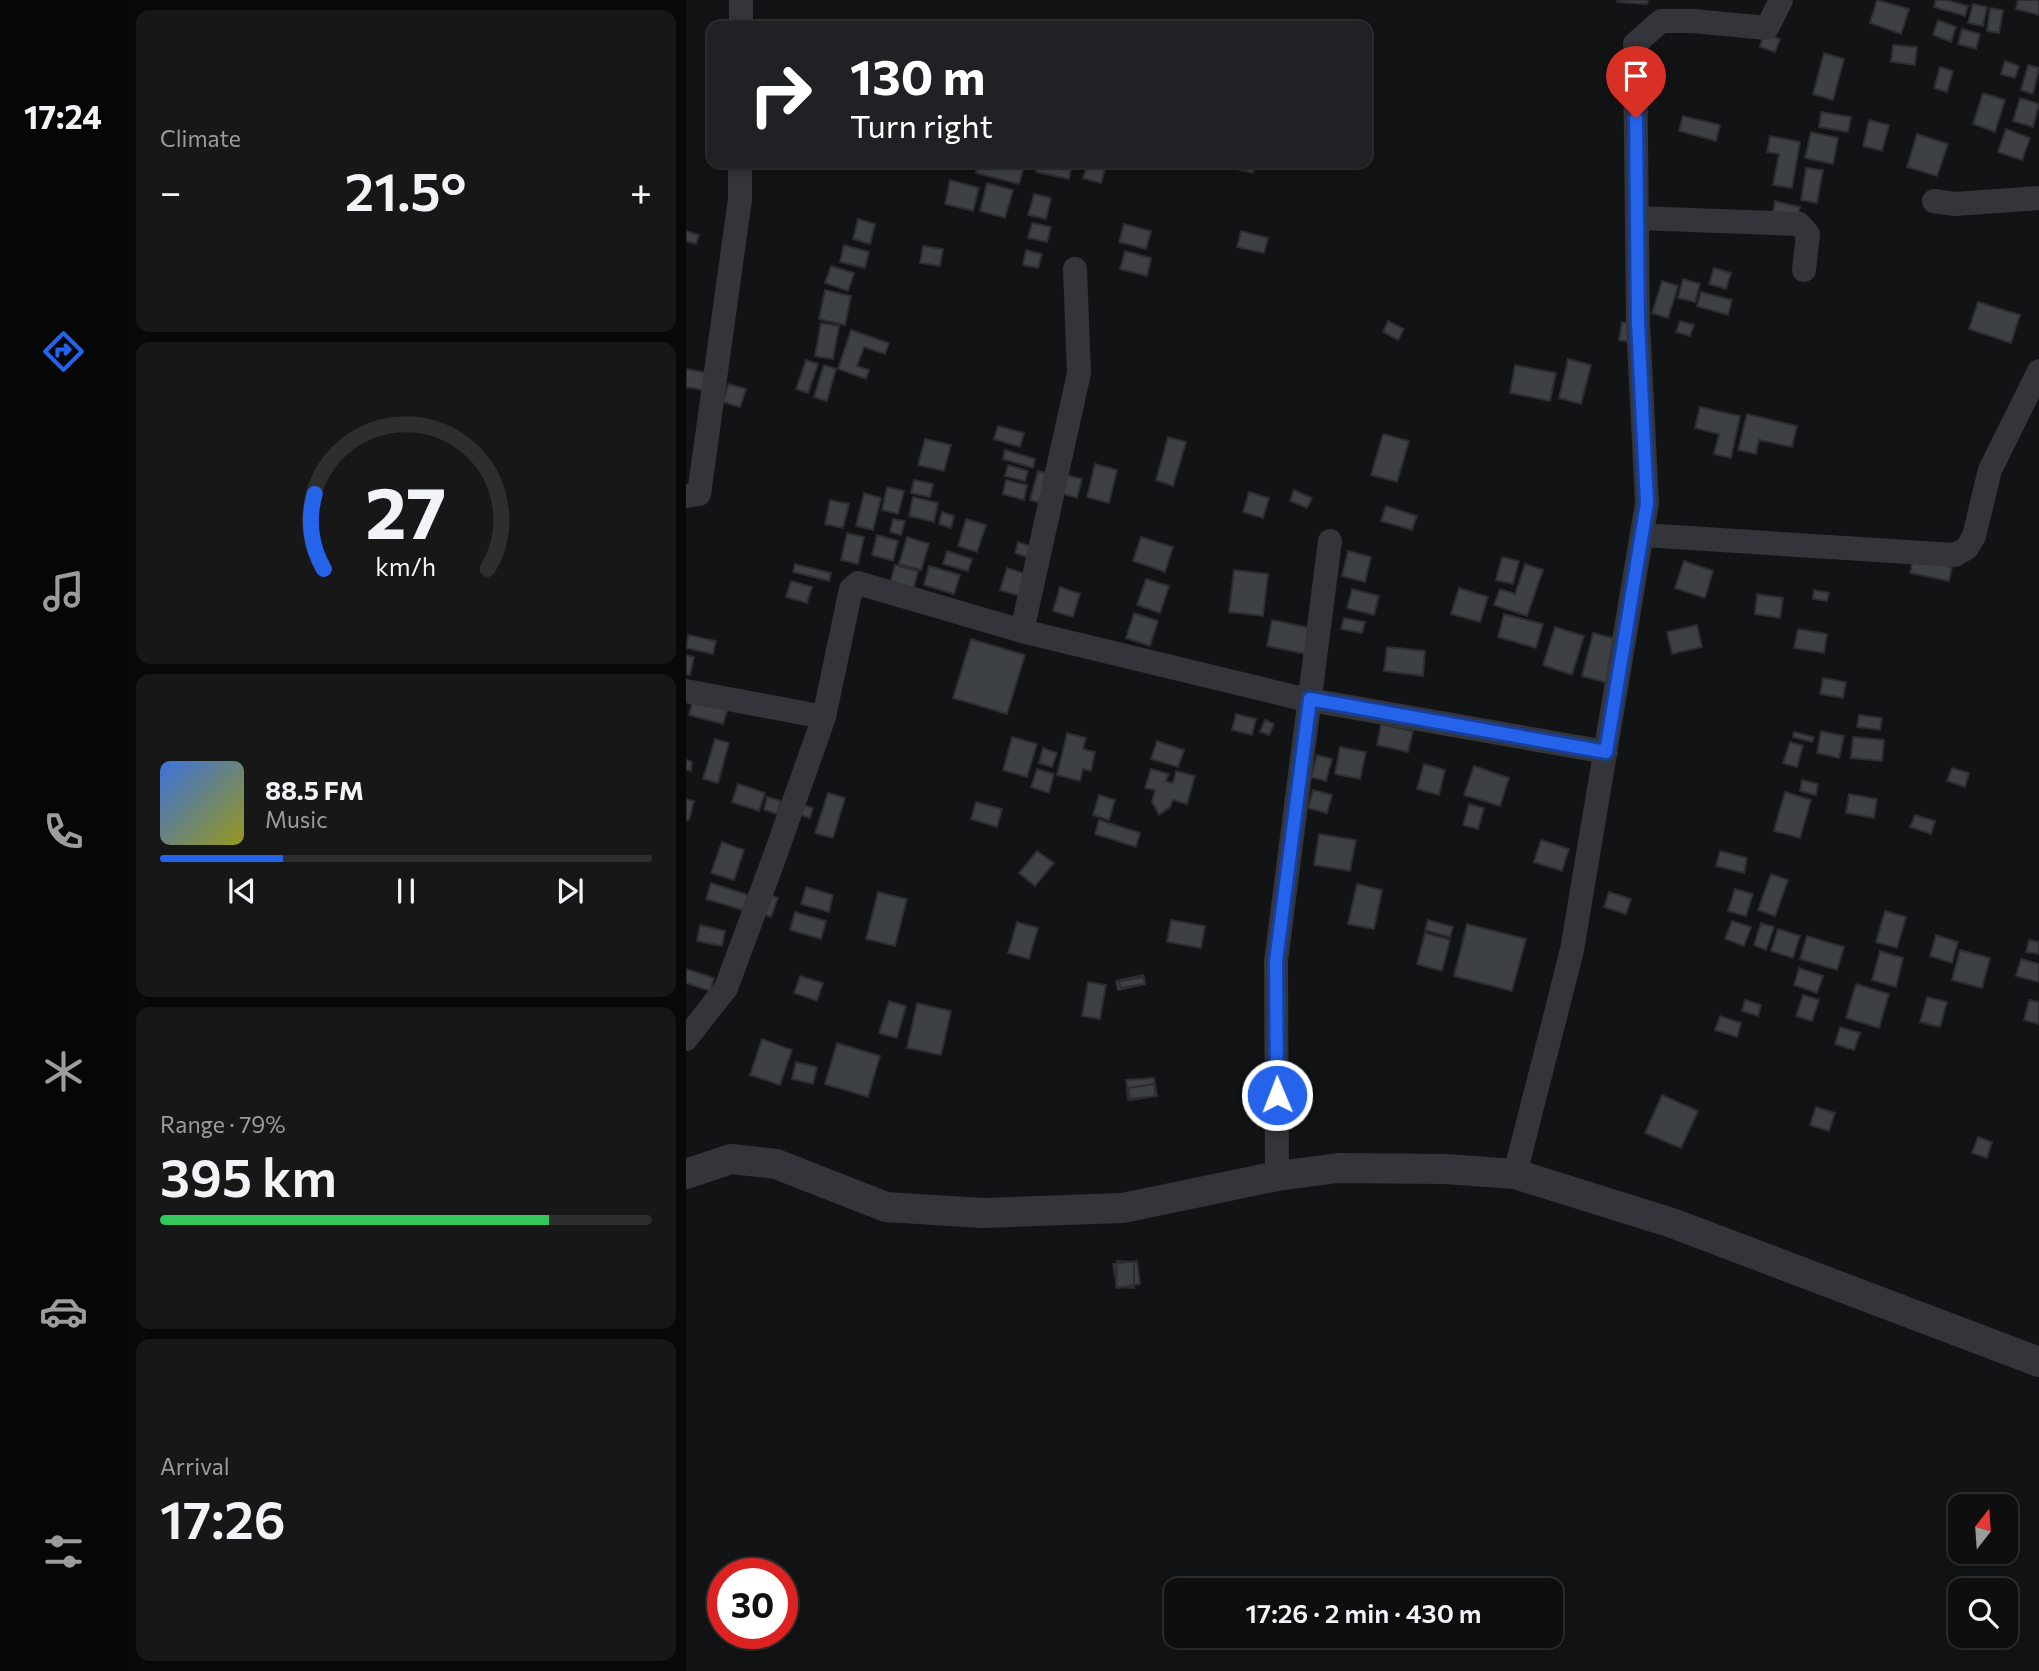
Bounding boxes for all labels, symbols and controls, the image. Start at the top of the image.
text: 130 m [850,45,985,105]
pin [1606,46,1666,118]
icon: right [735,49,826,140]
icon: arrive [1617,57,1655,95]
text: 17:24 [24,96,102,136]
text: Turn right [850,105,993,145]
text: Climate [160,124,241,152]
text: 21.5° [345,158,466,222]
text: − [160,167,182,214]
text: + [630,167,652,214]
icon: directions [39,327,88,376]
text: 27 [366,466,446,555]
text: km/h [376,551,436,581]
icon: music [39,567,88,616]
text: 88.5 FM [265,774,364,805]
text: Music [265,805,328,833]
icon: phone [39,807,88,856]
icon: previous [223,872,261,910]
icon: pause [387,872,425,910]
icon: next [551,872,589,910]
icon: climate [39,1047,88,1096]
position arrow [1240,1058,1314,1132]
text: Range · 79% [160,1110,285,1138]
text: 395 km [160,1144,337,1208]
icon: car [39,1287,88,1336]
text: Arrival [160,1452,230,1480]
text: 17:26 [160,1486,286,1550]
north arrow [1948,1494,2018,1564]
map controls [1948,1494,2018,1648]
icon: filters [39,1527,88,1576]
speed limit sign: 30 [707,1558,798,1649]
button: search [1948,1578,2018,1648]
text: 17:26 · 2 min · 430 m [1246,1597,1481,1628]

